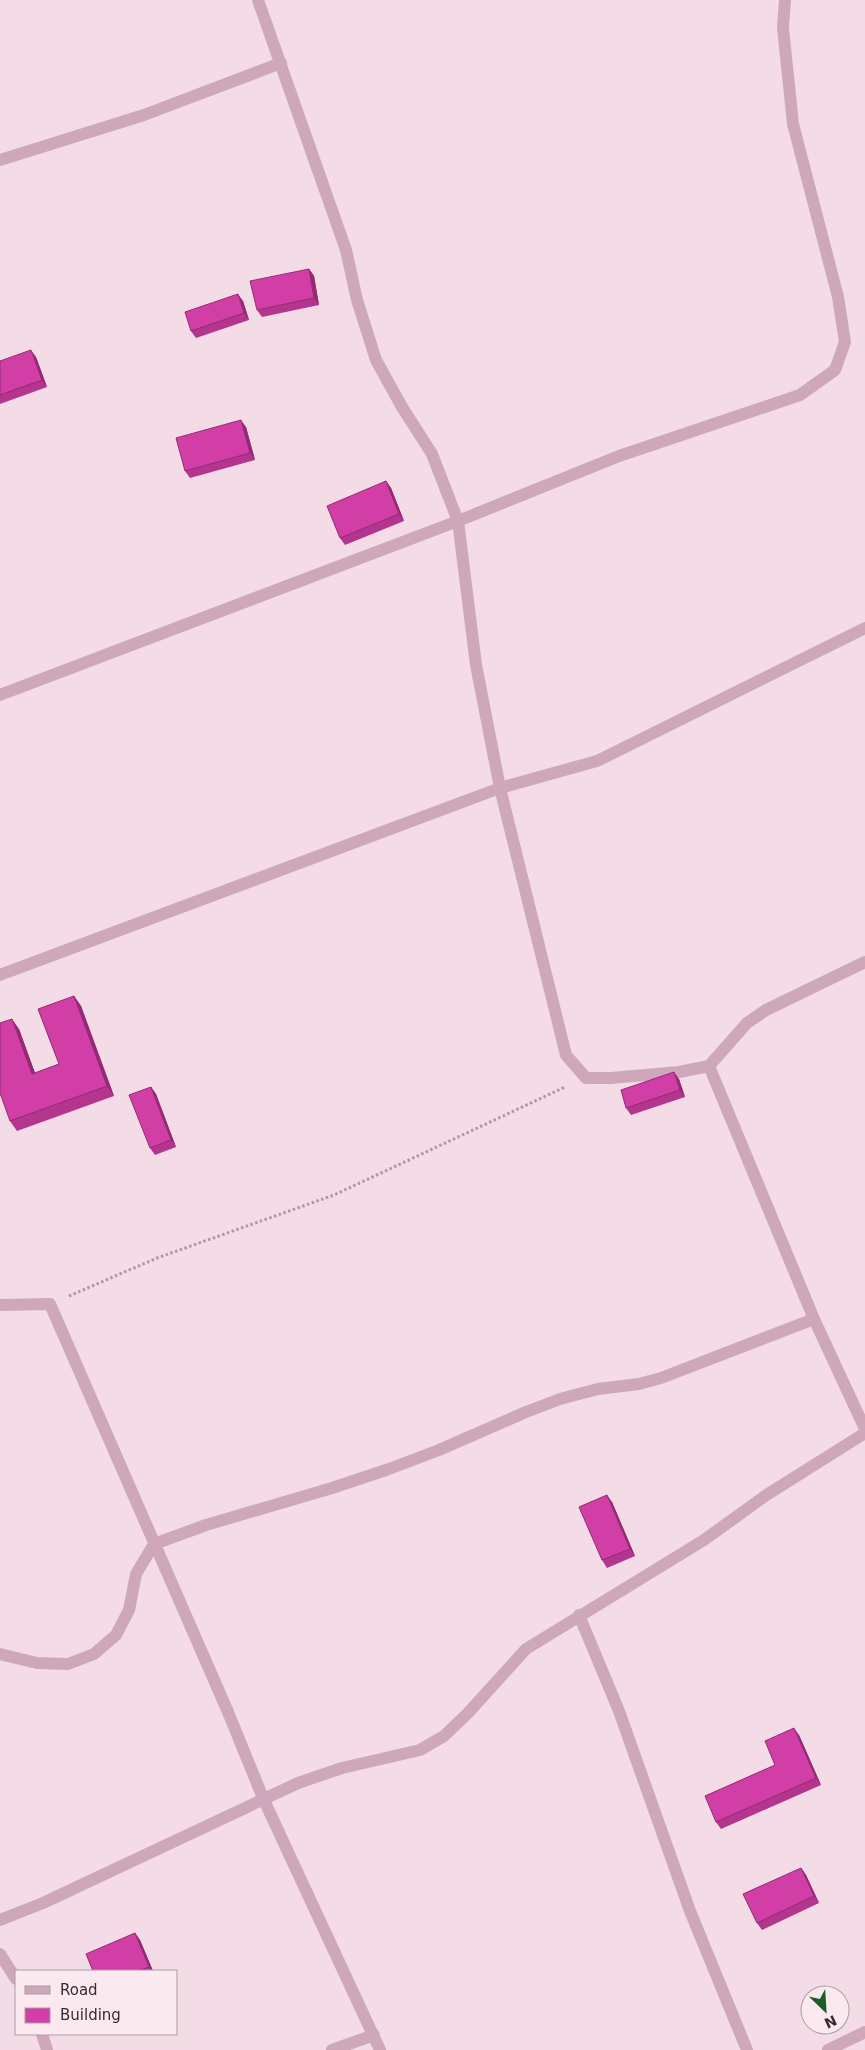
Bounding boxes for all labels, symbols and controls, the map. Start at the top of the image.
legend [15,1970,178,2035]
text: Road [60,1981,98,1999]
north arrow [800,1985,850,2035]
text: Building [60,2006,121,2024]
text: N [822,2012,839,2032]

